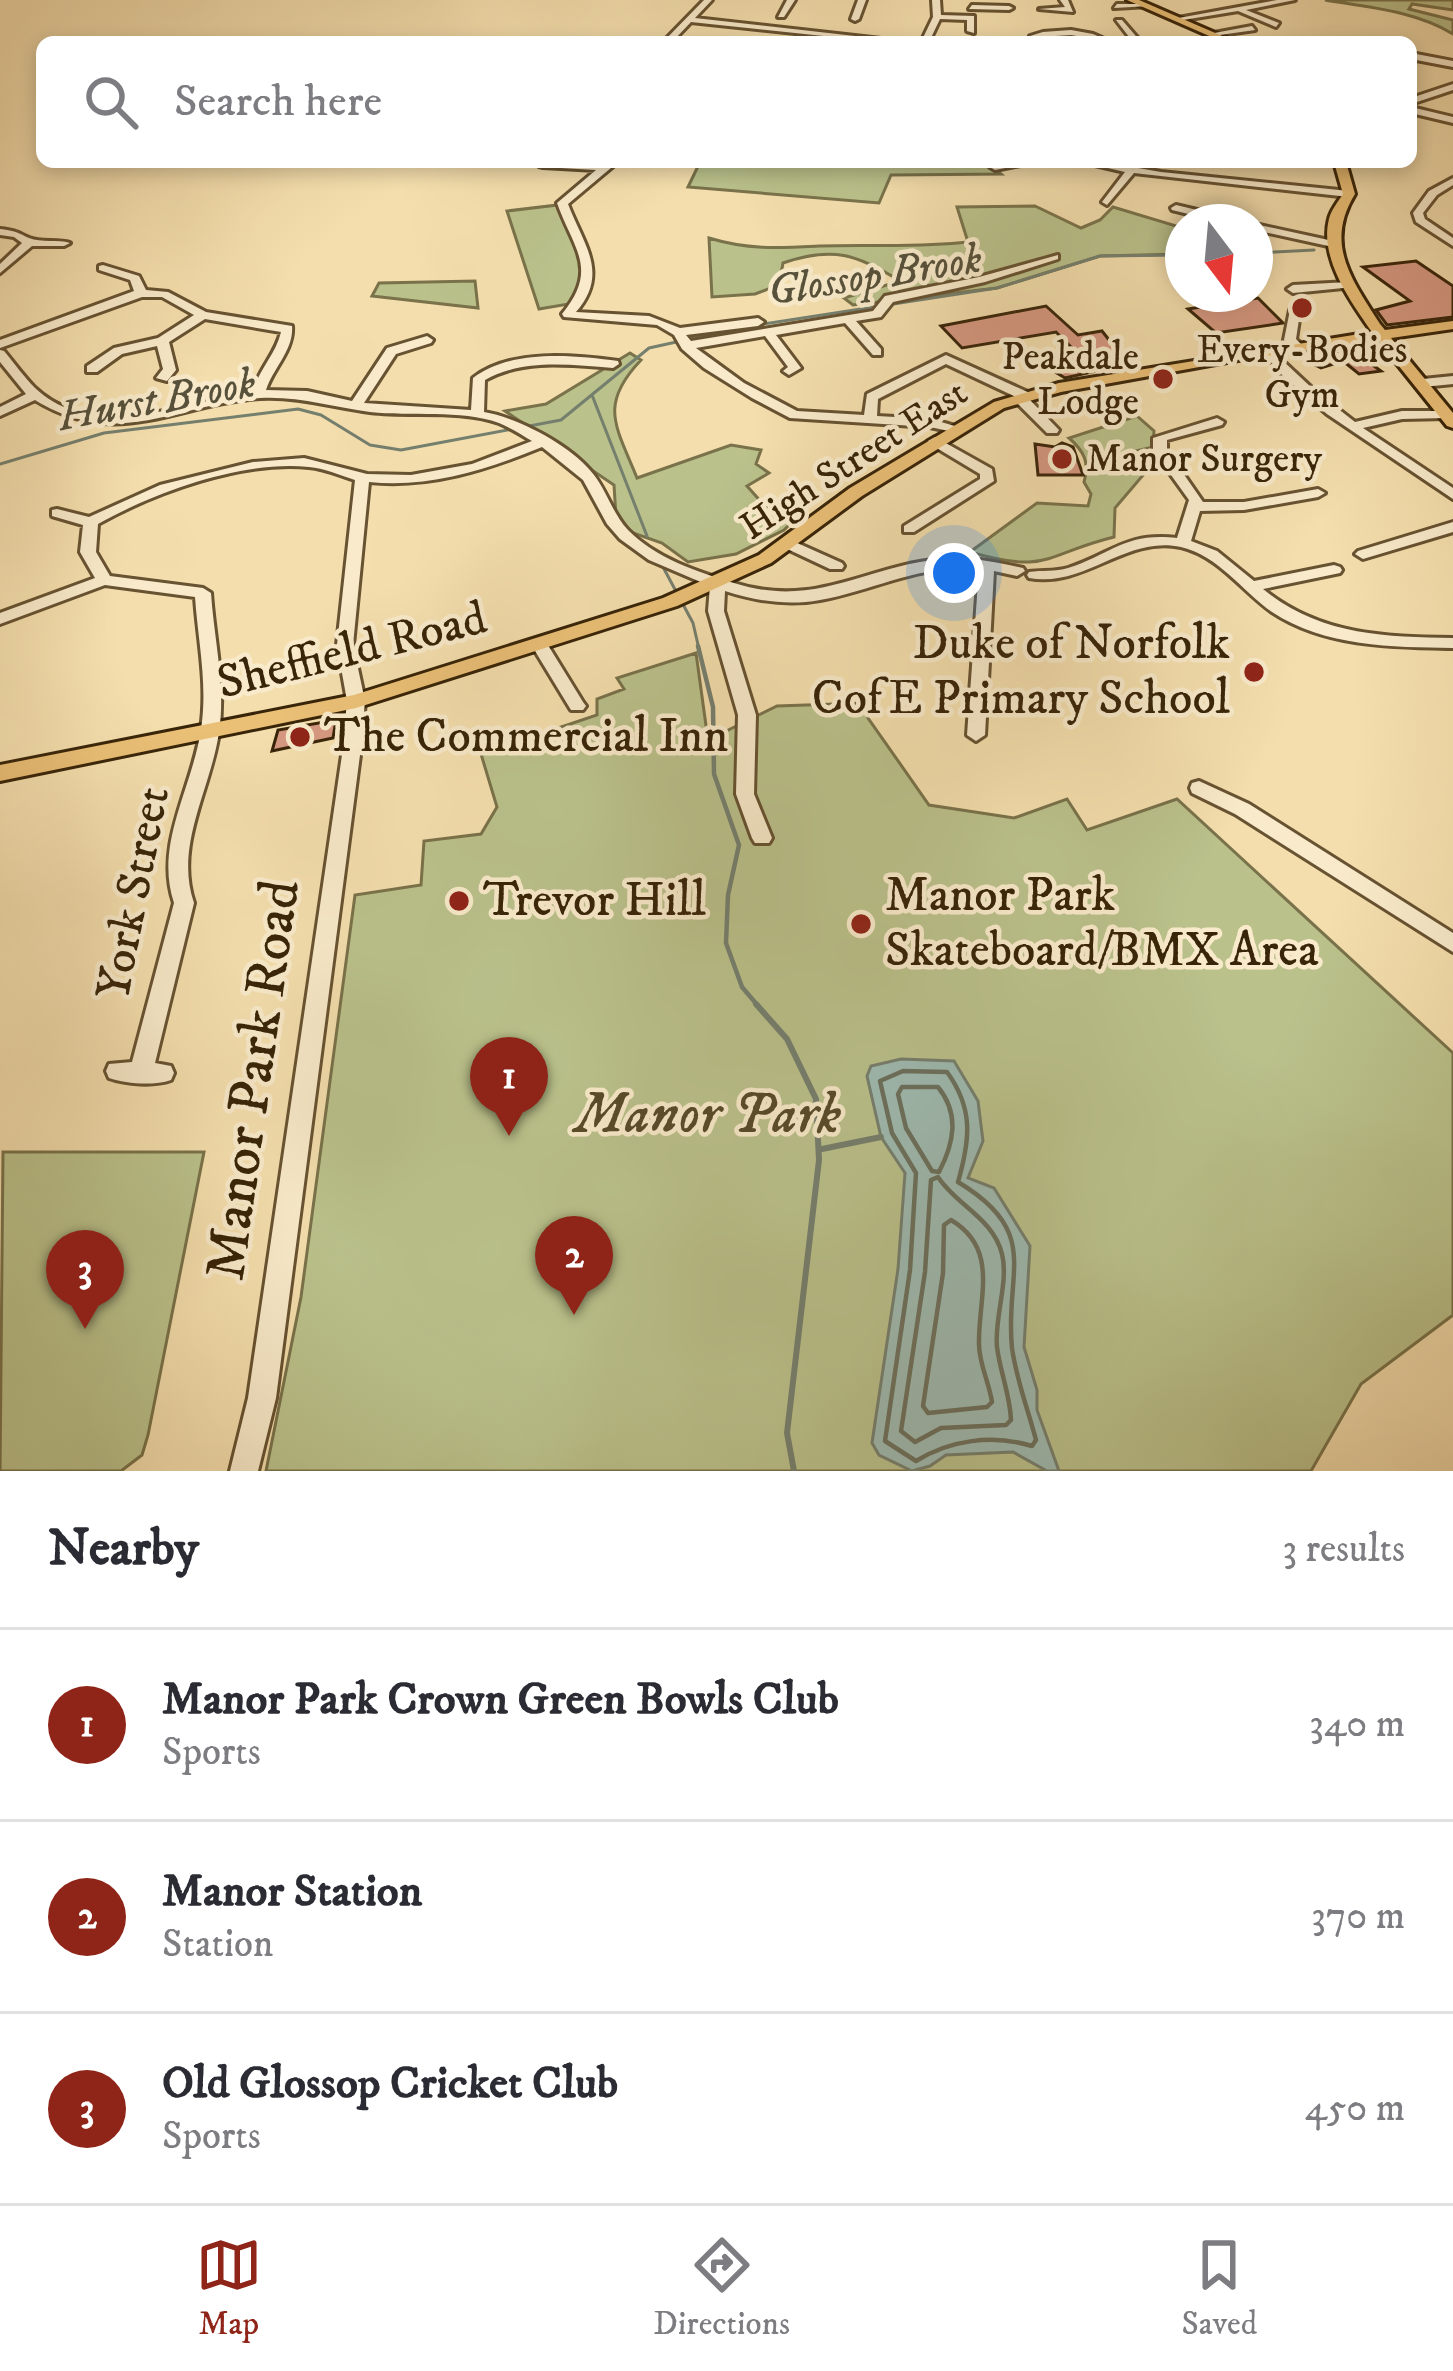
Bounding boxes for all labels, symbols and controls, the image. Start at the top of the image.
search box [36,36,1417,168]
icon: search [78,69,144,135]
text: Search here [174,74,382,130]
north arrow [1165,204,1273,312]
water label: Glossop Brook [764,233,986,319]
marker: Every-Bodies Gym [1289,295,1315,321]
place label: Every-Bodies Gym [1196,326,1408,420]
place label: Peakdale Lodge [1001,333,1139,427]
water label: Hurst Brook [53,358,260,444]
marker: Peakdale Lodge [1150,366,1176,392]
street label: High Street East [731,368,977,552]
place label: Manor Surgery [1086,435,1323,484]
marker: Manor Surgery [1049,446,1075,472]
your location [924,543,984,603]
street label: Sheffield Road [211,589,493,713]
place label: Duke of Norfolk CofE Primary School [812,614,1231,729]
marker: Duke of Norfolk CofE Primary School [1241,659,1267,685]
place label: The Commercial Inn [324,707,728,767]
marker: The Commercial Inn [287,724,313,750]
street label: York Street [84,781,184,1005]
place label: Manor Park Skateboard/BMX Area [885,866,1319,981]
place label: Trevor Hill [483,871,707,931]
street label: Manor Park Road [191,875,317,1285]
marker: Trevor Hill [446,888,472,914]
marker: Manor Park Skateboard/BMX Area [848,911,874,937]
pin: 1 [470,1037,548,1136]
park label: Manor Park [571,1080,841,1151]
pin: 2 [535,1216,613,1315]
pin: 3 [46,1230,124,1329]
text: Nearby [48,1517,199,1581]
text: 3 results [1282,1525,1405,1574]
text: Manor Park Crown Green Bowls Club [162,1672,839,1728]
text: 1 [80,1700,94,1749]
text: 340 m [1309,1700,1405,1749]
text: Sports [162,1728,261,1777]
text: Manor Station [162,1864,422,1920]
text: 2 [77,1892,97,1941]
text: 370 m [1311,1892,1405,1941]
text: Station [162,1920,273,1969]
text: Old Glossop Cricket Club [162,2056,618,2112]
text: 3 [80,2084,94,2133]
text: 450 m [1305,2084,1405,2133]
text: Sports [162,2112,261,2161]
tab: Map [196,2232,262,2345]
tab: Directions [653,2232,790,2345]
tab: Saved [1181,2232,1257,2345]

